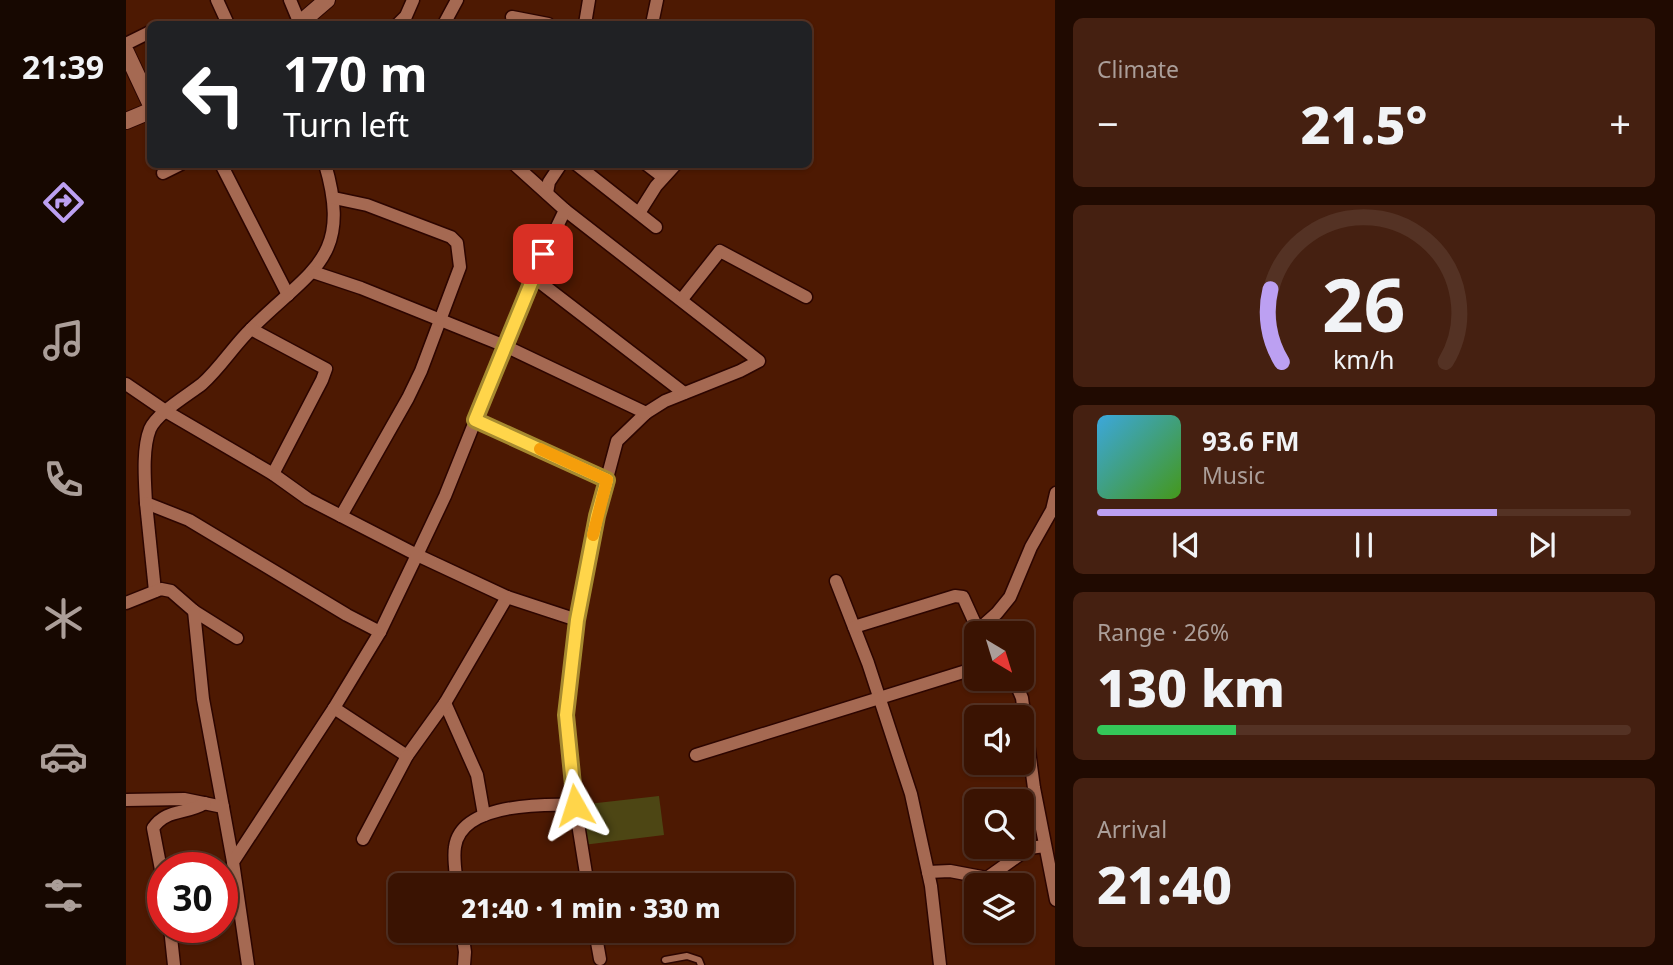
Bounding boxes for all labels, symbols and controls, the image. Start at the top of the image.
text: 170 m [283,40,428,106]
text: 21:39 [22,45,104,88]
icon: left [168,49,259,140]
text: Climate [1097,53,1179,85]
text: 21.5° [1301,88,1427,159]
text: − [1097,97,1119,149]
text: + [1609,97,1631,149]
text: Turn left [283,103,409,146]
icon: directions [39,178,88,227]
pin [513,224,573,284]
icon: arrive [524,235,562,273]
text: 26 [1322,254,1406,353]
icon: music [39,316,88,365]
text: km/h [1333,342,1395,376]
text: 93.6 FM [1202,423,1299,459]
icon: phone [39,455,88,504]
text: Music [1202,459,1265,491]
icon: previous [1167,526,1205,564]
icon: pause [1345,526,1383,564]
icon: next [1523,526,1561,564]
icon: climate [39,594,88,643]
text: Range · 26% [1097,616,1229,648]
north arrow [964,621,1034,691]
map controls [964,621,1034,943]
text: 130 km [1097,651,1285,722]
button: sound [964,705,1034,775]
icon: car [39,732,88,781]
position arrow [538,768,612,842]
button: search [964,789,1034,859]
text: Arrival [1097,813,1167,845]
text: 21:40 [1097,848,1232,919]
speed limit sign: 30 [147,852,238,943]
icon: filters [39,871,88,920]
button: layers [964,873,1034,943]
text: 21:40 · 1 min · 330 m [461,890,721,926]

